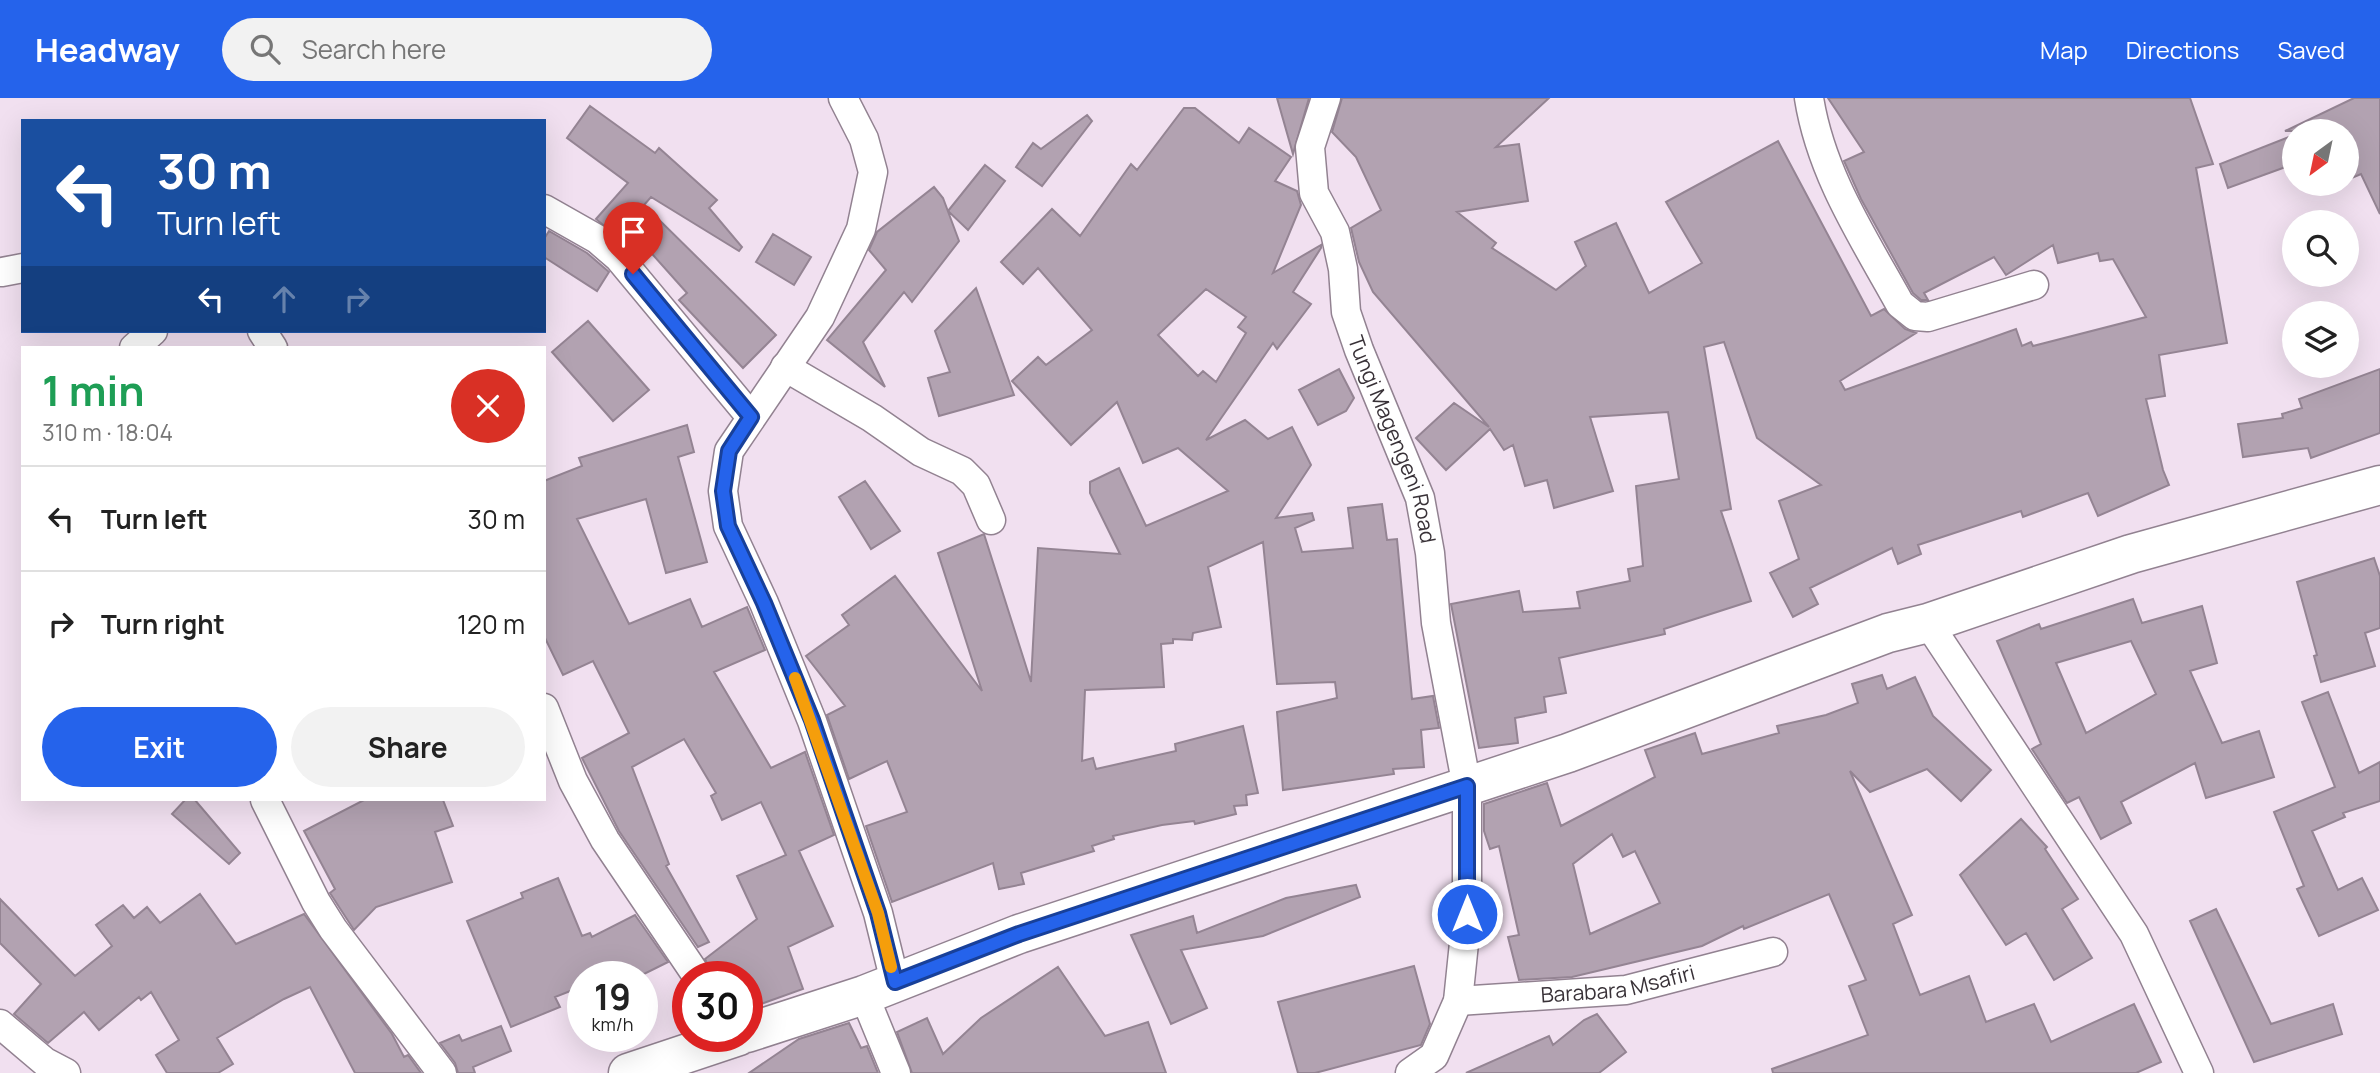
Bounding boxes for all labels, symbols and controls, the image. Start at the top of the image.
search box [222,18,712,81]
text: Headway [35,27,180,72]
icon: search [246,30,284,68]
text: Search here [302,31,446,67]
text: Map [2040,33,2088,66]
text: Directions [2126,33,2239,66]
text: Saved [2277,33,2345,66]
north arrow [2282,119,2359,196]
map controls [2282,119,2359,378]
text: 30 m [157,137,272,204]
icon: left [42,147,133,238]
text: Turn left [157,201,281,245]
pin [603,202,663,274]
button: search [2282,210,2359,287]
icon: arrive [614,213,652,251]
icon: left [192,280,230,318]
icon: ahead [265,280,303,318]
icon: right [338,280,376,318]
button: layers [2282,301,2359,378]
street label: Tungi Magengeni Road [1342,332,1443,545]
text: 1 min [42,361,145,419]
button: close [451,369,525,443]
text: 310 m · 18:04 [42,416,173,448]
icon: left [42,500,80,538]
text: Turn left [101,501,208,537]
text: 30 m [468,501,525,537]
icon: right [42,605,80,643]
text: Turn right [101,606,225,642]
text: 120 m [457,606,525,642]
button: Exit [42,707,277,787]
button: Share [291,707,525,787]
position arrow [1430,877,1504,951]
street label: Barabara Msafiri [1540,958,1698,1009]
speed limit sign: 30 [672,961,763,1052]
text: 19 [594,973,631,1021]
text: km/h [592,1012,633,1036]

